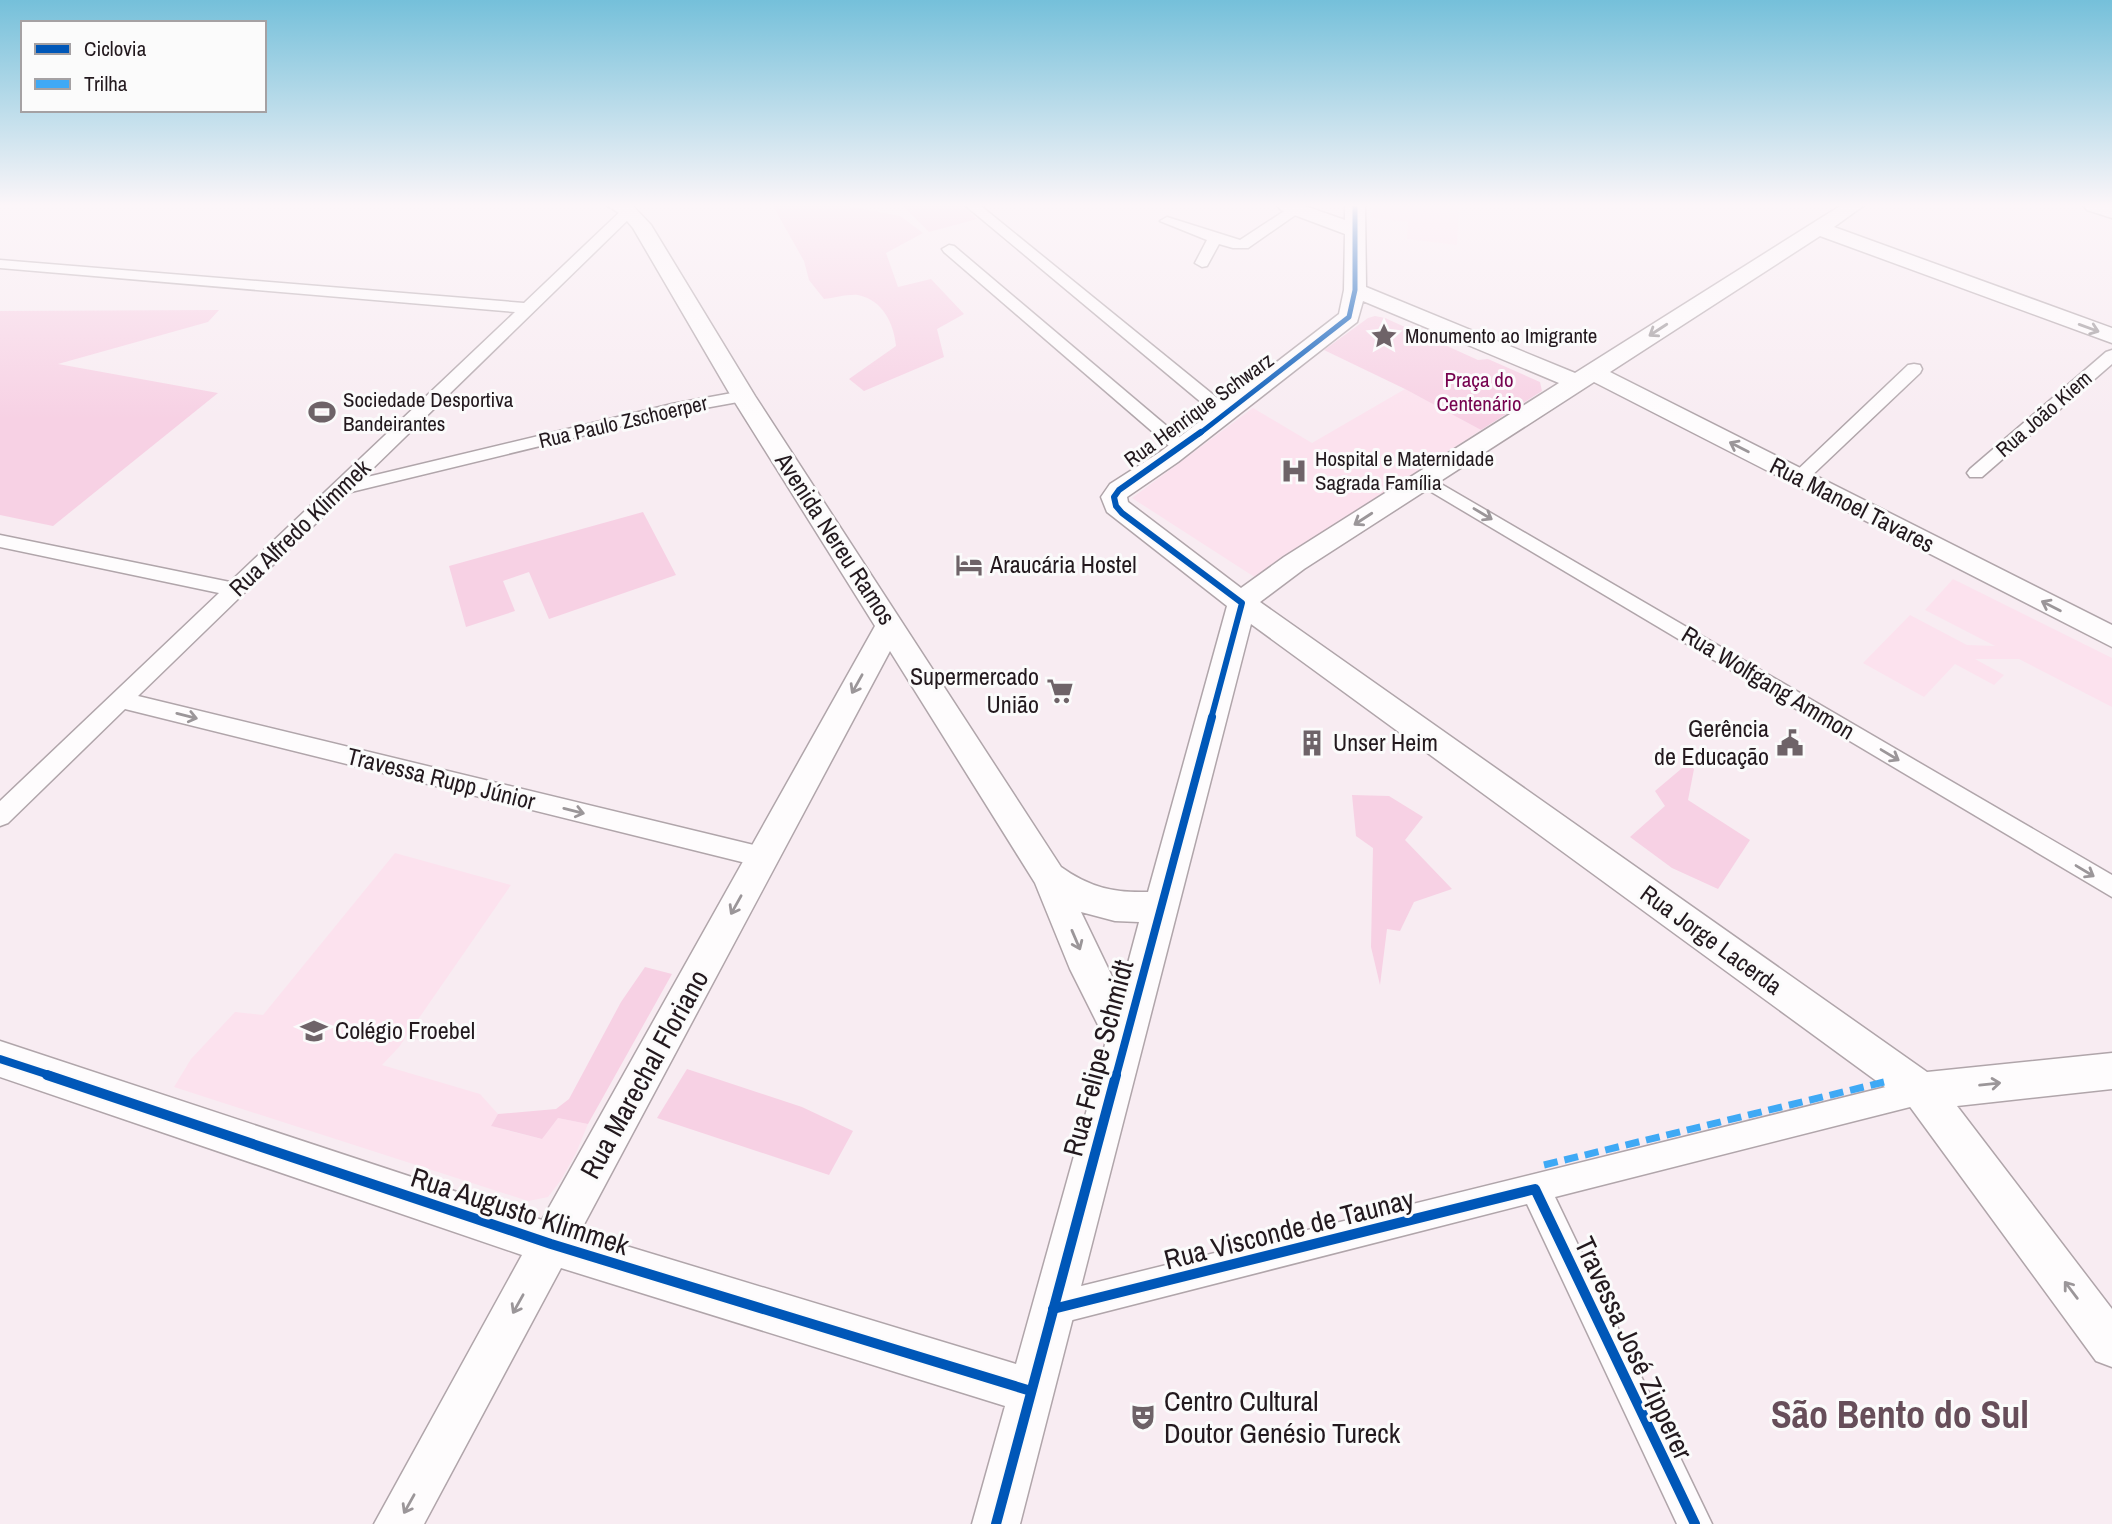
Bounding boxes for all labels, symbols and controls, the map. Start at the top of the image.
legend [21,21,266,112]
text: Ciclovia [84,34,147,63]
text: Trilha [84,69,128,98]
place icon: Monumento ao Imigrante [1369,321,1399,351]
place label: Monumento ao Imigrante [1405,321,1597,350]
one-way arrow [2078,322,2100,335]
one-way arrow [1648,324,1668,338]
street label: Rua Henrique Schwarz [1118,345,1280,474]
street label: Rua João Kiem [1989,364,2098,464]
park label: Praça do Centenário [1436,365,1522,418]
place label: Sociedade Desportiva Bandeirantes [343,385,514,438]
street label: Rua Paulo Zschoerper [536,388,710,455]
sports icon: Sociedade Desportiva Bandeirantes [307,397,337,427]
one-way arrow [1729,440,1750,454]
place label: Hospital e Maternidade Sagrada Família [1315,444,1494,497]
street label: Avenida Nereu Ramos [768,446,903,631]
street label: Rua Manoel Tavares [1765,449,1940,559]
street label: Rua Alfredo Klimmek [222,451,377,603]
hospital icon: Hospital e Maternidade Sagrada Família [1279,456,1309,486]
one-way arrow [1472,508,1492,522]
one-way arrow [1353,512,1373,526]
place label: Araucária Hostel [989,548,1137,580]
hotel icon: Araucária Hostel [954,550,984,580]
one-way arrow [2041,599,2062,612]
street label: Rua Wolfgang Ammon [1676,618,1861,746]
place label: Supermercado União [910,660,1039,720]
one-way arrow [850,673,864,693]
supermarket icon: Supermercado União [1045,676,1075,706]
one-way arrow [175,711,197,724]
place label: Gerência de Educação [1654,712,1769,772]
place label: Unser Heim [1333,726,1438,758]
building icon: Unser Heim [1297,728,1327,758]
public building icon: Gerência de Educação [1775,728,1805,758]
street label: Travessa Rupp Júnior [344,739,539,817]
one-way arrow [1879,748,1899,762]
one-way arrow [562,805,585,818]
one-way arrow [2075,864,2095,878]
street label: Rua Jorge Lacerda [1634,877,1789,1001]
one-way arrow [729,894,743,914]
one-way arrow [1070,929,1083,950]
street label: Rua Felipe Schmidt [1054,956,1142,1160]
street label: Rua Marechal Floriano [571,963,717,1185]
place label: Colégio Froebel [335,1014,475,1046]
school or university icon: Colégio Froebel [299,1016,329,1046]
one-way arrow [1978,1077,2001,1090]
street label: Rua Augusto Klimmek [406,1158,634,1264]
street label: Rua Visconde de Taunay [1160,1179,1418,1278]
street label: Travessa José Zipperer [1566,1230,1702,1466]
one-way arrow [2064,1281,2078,1300]
one-way arrow [511,1294,525,1314]
place label: Centro Cultural Doutor Genésio Tureck [1164,1382,1401,1452]
district label: São Bento do Sul [1771,1389,2029,1440]
theatre icon: Centro Cultural Doutor Genésio Tureck [1128,1402,1158,1432]
one-way arrow [402,1493,415,1514]

